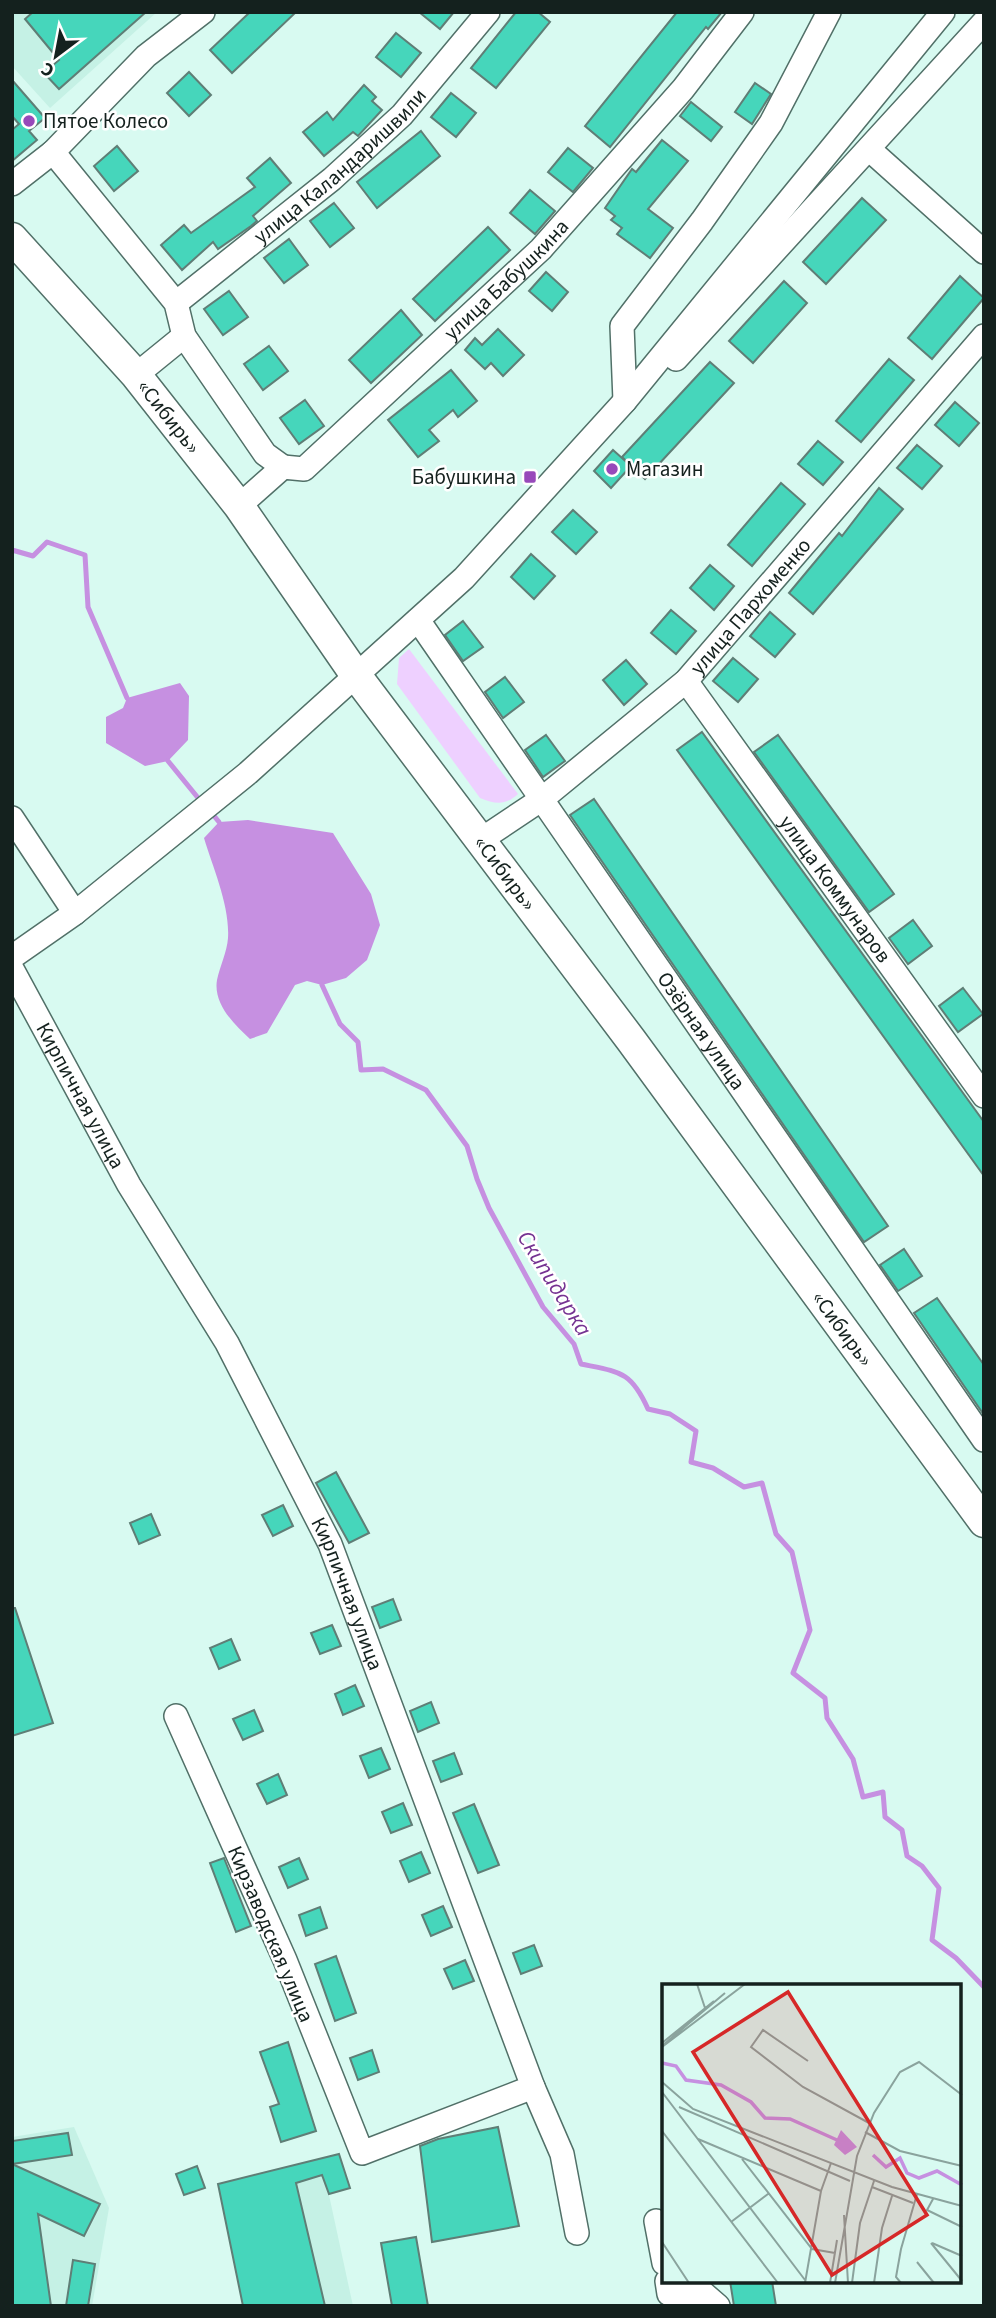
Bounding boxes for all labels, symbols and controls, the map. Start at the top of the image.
north arrow [21,21,91,91]
text: С [36,55,60,84]
street label: улица Каландаришвили [247,82,433,251]
place label: Пятое Колесо [43,106,168,136]
marker: Пятое Колесо [21,113,37,129]
street label: улица Бабушкина [437,212,576,347]
street label: «Сибирь» [130,373,208,460]
place label: Магазин [626,454,704,484]
marker: Магазин [604,461,620,477]
place label: Бабушкина [412,462,516,492]
marker: Бабушкина [522,469,538,485]
street label: улица Пархоменко [683,531,818,681]
street label: улица Коммунаров [772,809,899,969]
street label: «Сибирь» [467,829,543,917]
street label: Озёрная улица [650,965,753,1096]
street label: Кирпичная улица [29,1017,132,1174]
water label: Скипидарка [509,1224,600,1343]
street label: «Сибирь» [805,1285,880,1373]
street label: Кирпичная улица [304,1512,391,1675]
street label: Кирзаводская улица [220,1841,322,2027]
inset map [662,1984,961,2283]

